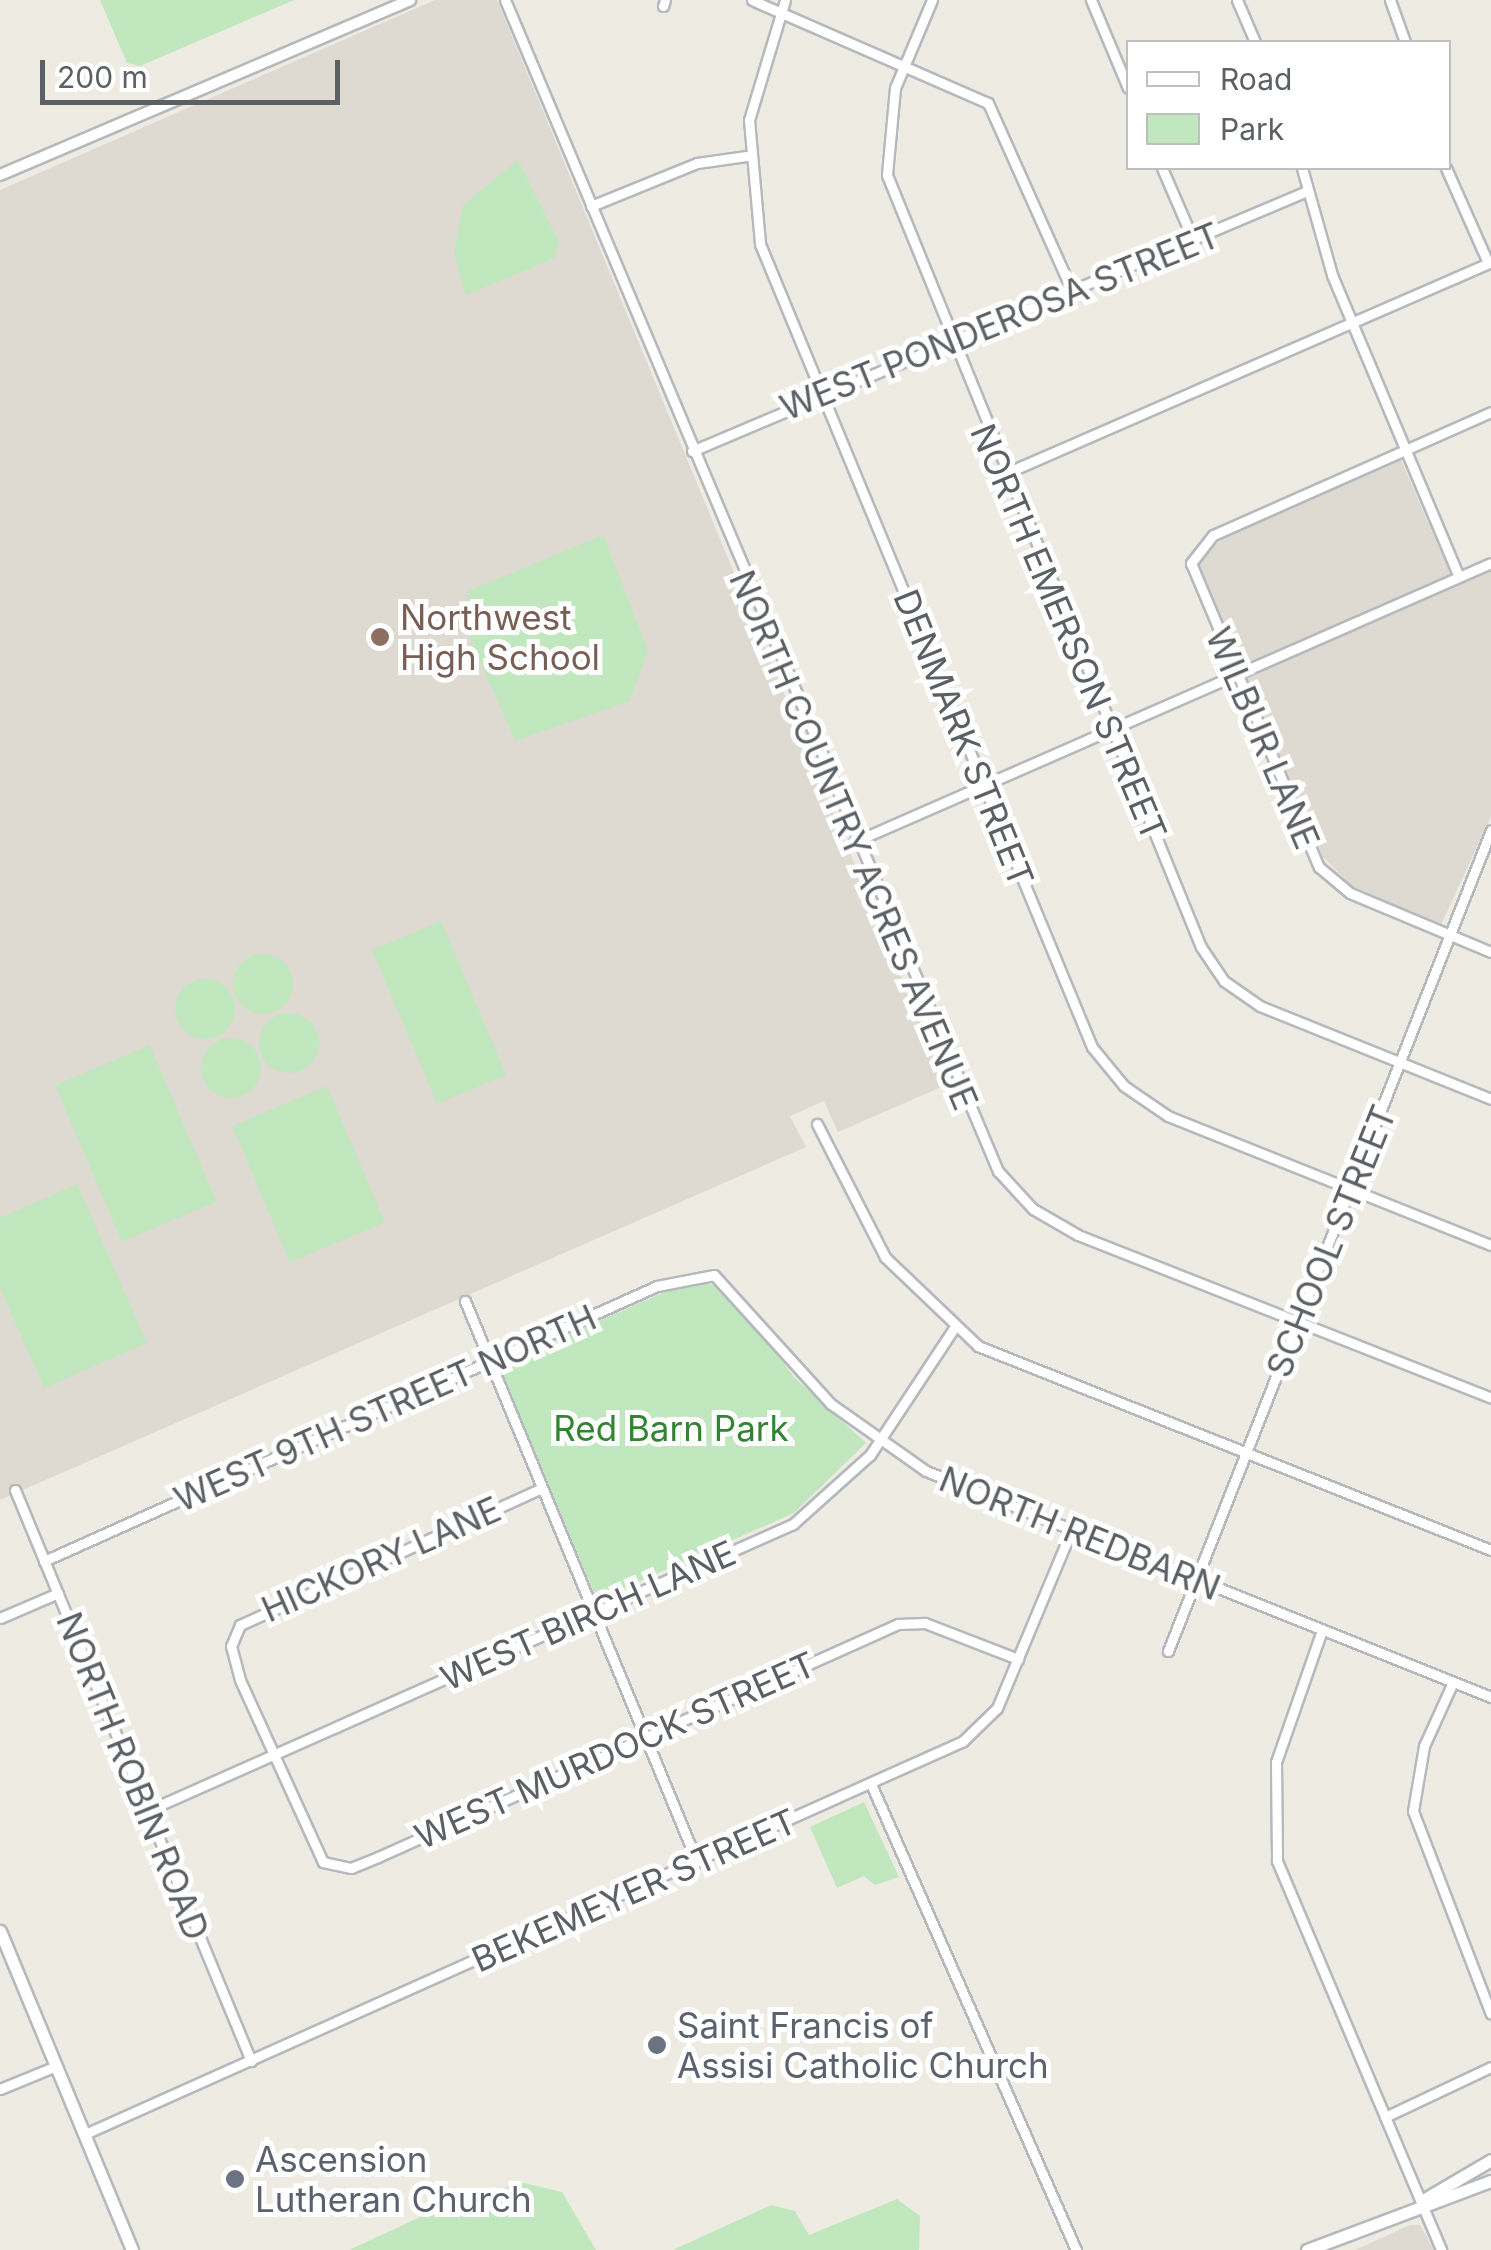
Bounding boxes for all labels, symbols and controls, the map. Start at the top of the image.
scale bar [45,40,345,102]
legend [1126,40,1451,170]
text: 200 m [57,59,148,95]
text: Road [1220,61,1292,97]
text: Park [1220,111,1284,147]
street label: WEST PONDEROSA STREET [774,213,1226,429]
street label: NORTH EMERSON STREET [962,418,1176,846]
street label: NORTH COUNTRY ACRES AVENUE [721,564,987,1116]
street label: DENMARK STREET [885,583,1043,893]
place label: Northwest High School [400,596,600,678]
street label: WILBUR LANE [1197,621,1329,855]
marker: Northwest High School [369,626,391,648]
street label: SCHOOL STREET [1257,1099,1405,1383]
street label: WEST 9TH STREET NORTH [168,1296,602,1520]
park label: Red Barn Park [553,1407,789,1449]
street label: NORTH REDBARN [934,1458,1226,1608]
street label: HICKORY LANE [255,1488,507,1630]
street label: WEST BIRCH LANE [434,1531,742,1699]
street label: NORTH ROBIN ROAD [48,1606,218,1946]
street label: WEST MURDOCK STREET [408,1643,822,1857]
street label: BEKEMEYER STREET [465,1800,803,1980]
place label: Saint Francis of Assisi Catholic Church [677,2004,1049,2086]
marker: Saint Francis of Assisi Catholic Church [646,2034,668,2056]
place label: Ascension Lutheran Church [255,2138,532,2220]
marker: Ascension Lutheran Church [224,2168,246,2190]

